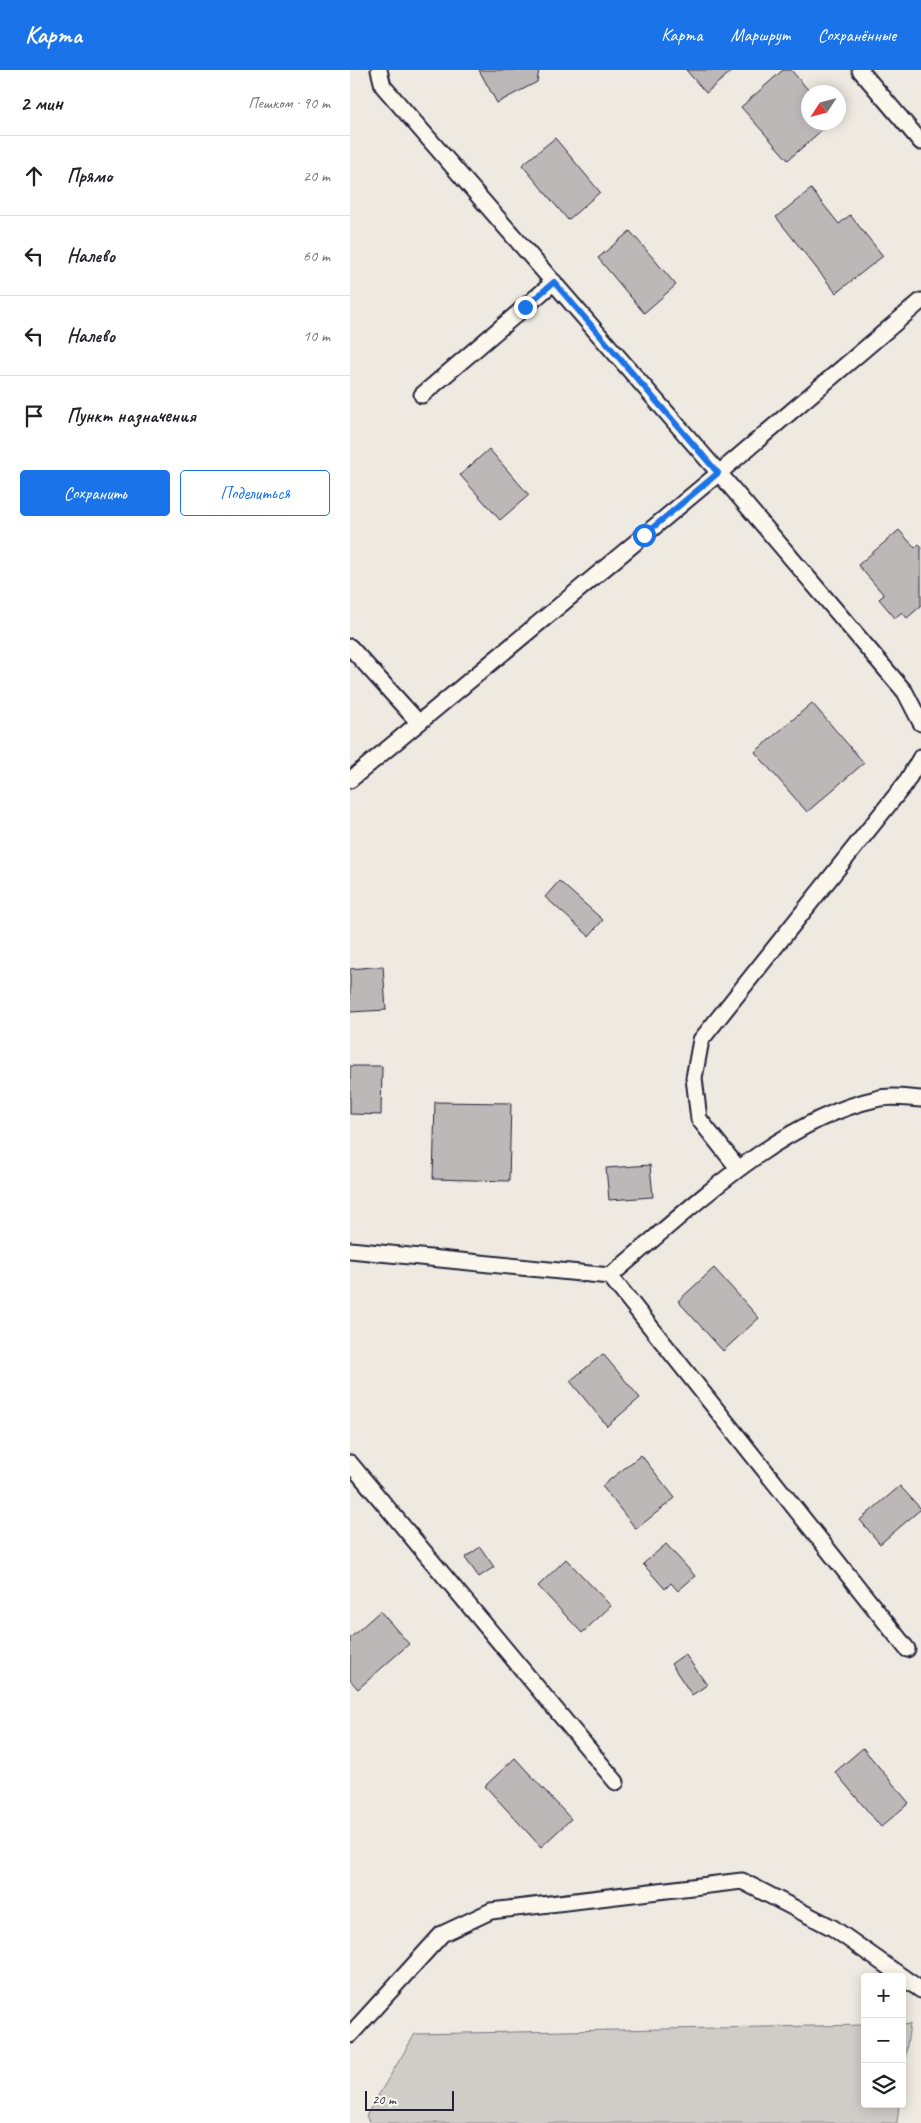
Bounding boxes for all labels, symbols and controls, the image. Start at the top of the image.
text: Карта [25,20,82,50]
text: Карта [661,24,702,46]
text: Маршрут [730,24,790,46]
text: Сохранённые [818,24,896,46]
north arrow [801,85,846,130]
text: 2 мин [20,90,63,116]
text: Пешком · 90 m [248,93,330,113]
icon: ahead [20,162,48,190]
text: Прямо [67,164,112,188]
text: 20 m [303,166,330,186]
icon: left [20,242,48,270]
text: Налево [67,244,115,268]
text: 60 m [303,246,330,266]
route end [514,296,537,319]
icon: left [20,322,48,350]
text: Налево [67,324,115,348]
text: 10 m [303,326,330,346]
icon: arrive [20,402,48,430]
text: Пункт назначения [67,404,196,428]
button: Сохранить [20,470,170,516]
button: Поделиться [180,470,330,516]
route start [633,524,656,547]
map controls [861,1973,906,2108]
button: + [861,1973,906,2018]
button: − [861,2018,906,2063]
button: layers [861,2063,906,2108]
scale bar [365,2088,454,2111]
text: 20 m [372,2091,396,2108]

